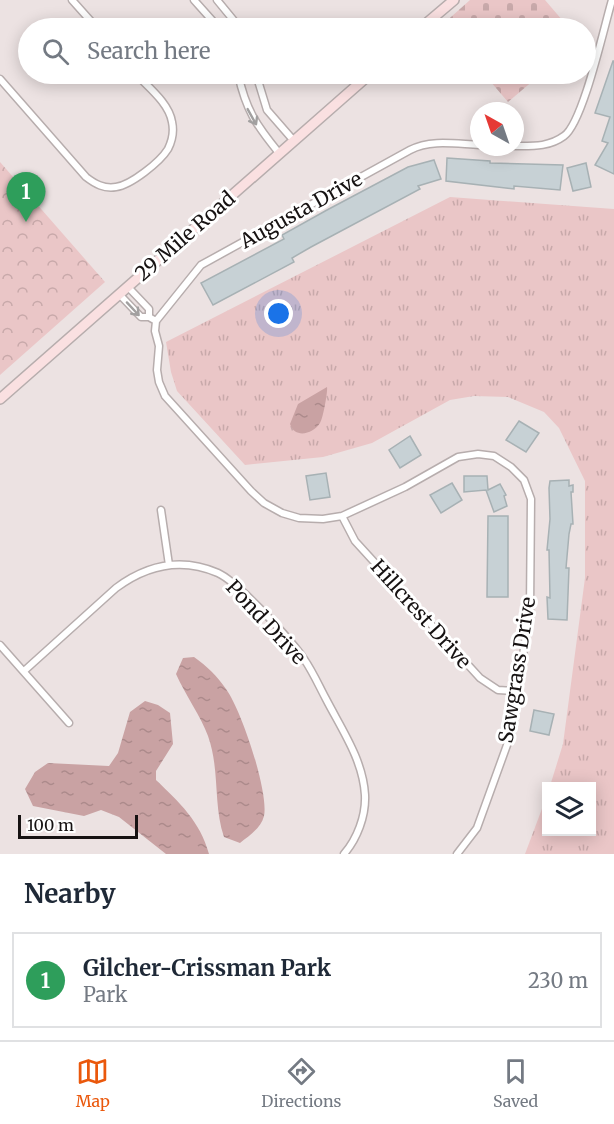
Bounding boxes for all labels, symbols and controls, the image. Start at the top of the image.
search box [18,18,596,84]
icon: search [39,35,72,68]
text: Search here [87,37,210,65]
north arrow [470,102,524,156]
one-way arrow [247,107,258,125]
street label: Augusta Drive [234,166,366,254]
pin: 1 [6,172,46,222]
street label: 29 Mile Road [130,185,240,286]
your location [264,299,293,328]
one-way arrow [125,301,139,316]
street label: Hillcrest Drive [366,554,477,673]
street label: Pond Drive [221,574,312,669]
street label: Sawgrass Drive [493,595,540,745]
map controls [542,782,596,836]
button: layers [542,782,596,836]
scale bar [18,812,138,840]
text: 100 m [27,815,74,835]
text: Nearby [24,877,116,910]
text: Gilcher-Crissman Park [83,954,331,982]
text: 1 [41,968,50,993]
text: 230 m [528,968,588,993]
text: Park [83,982,127,1007]
tab: Map [76,1055,110,1111]
tab: Directions [261,1055,341,1111]
tab: Saved [493,1055,538,1111]

